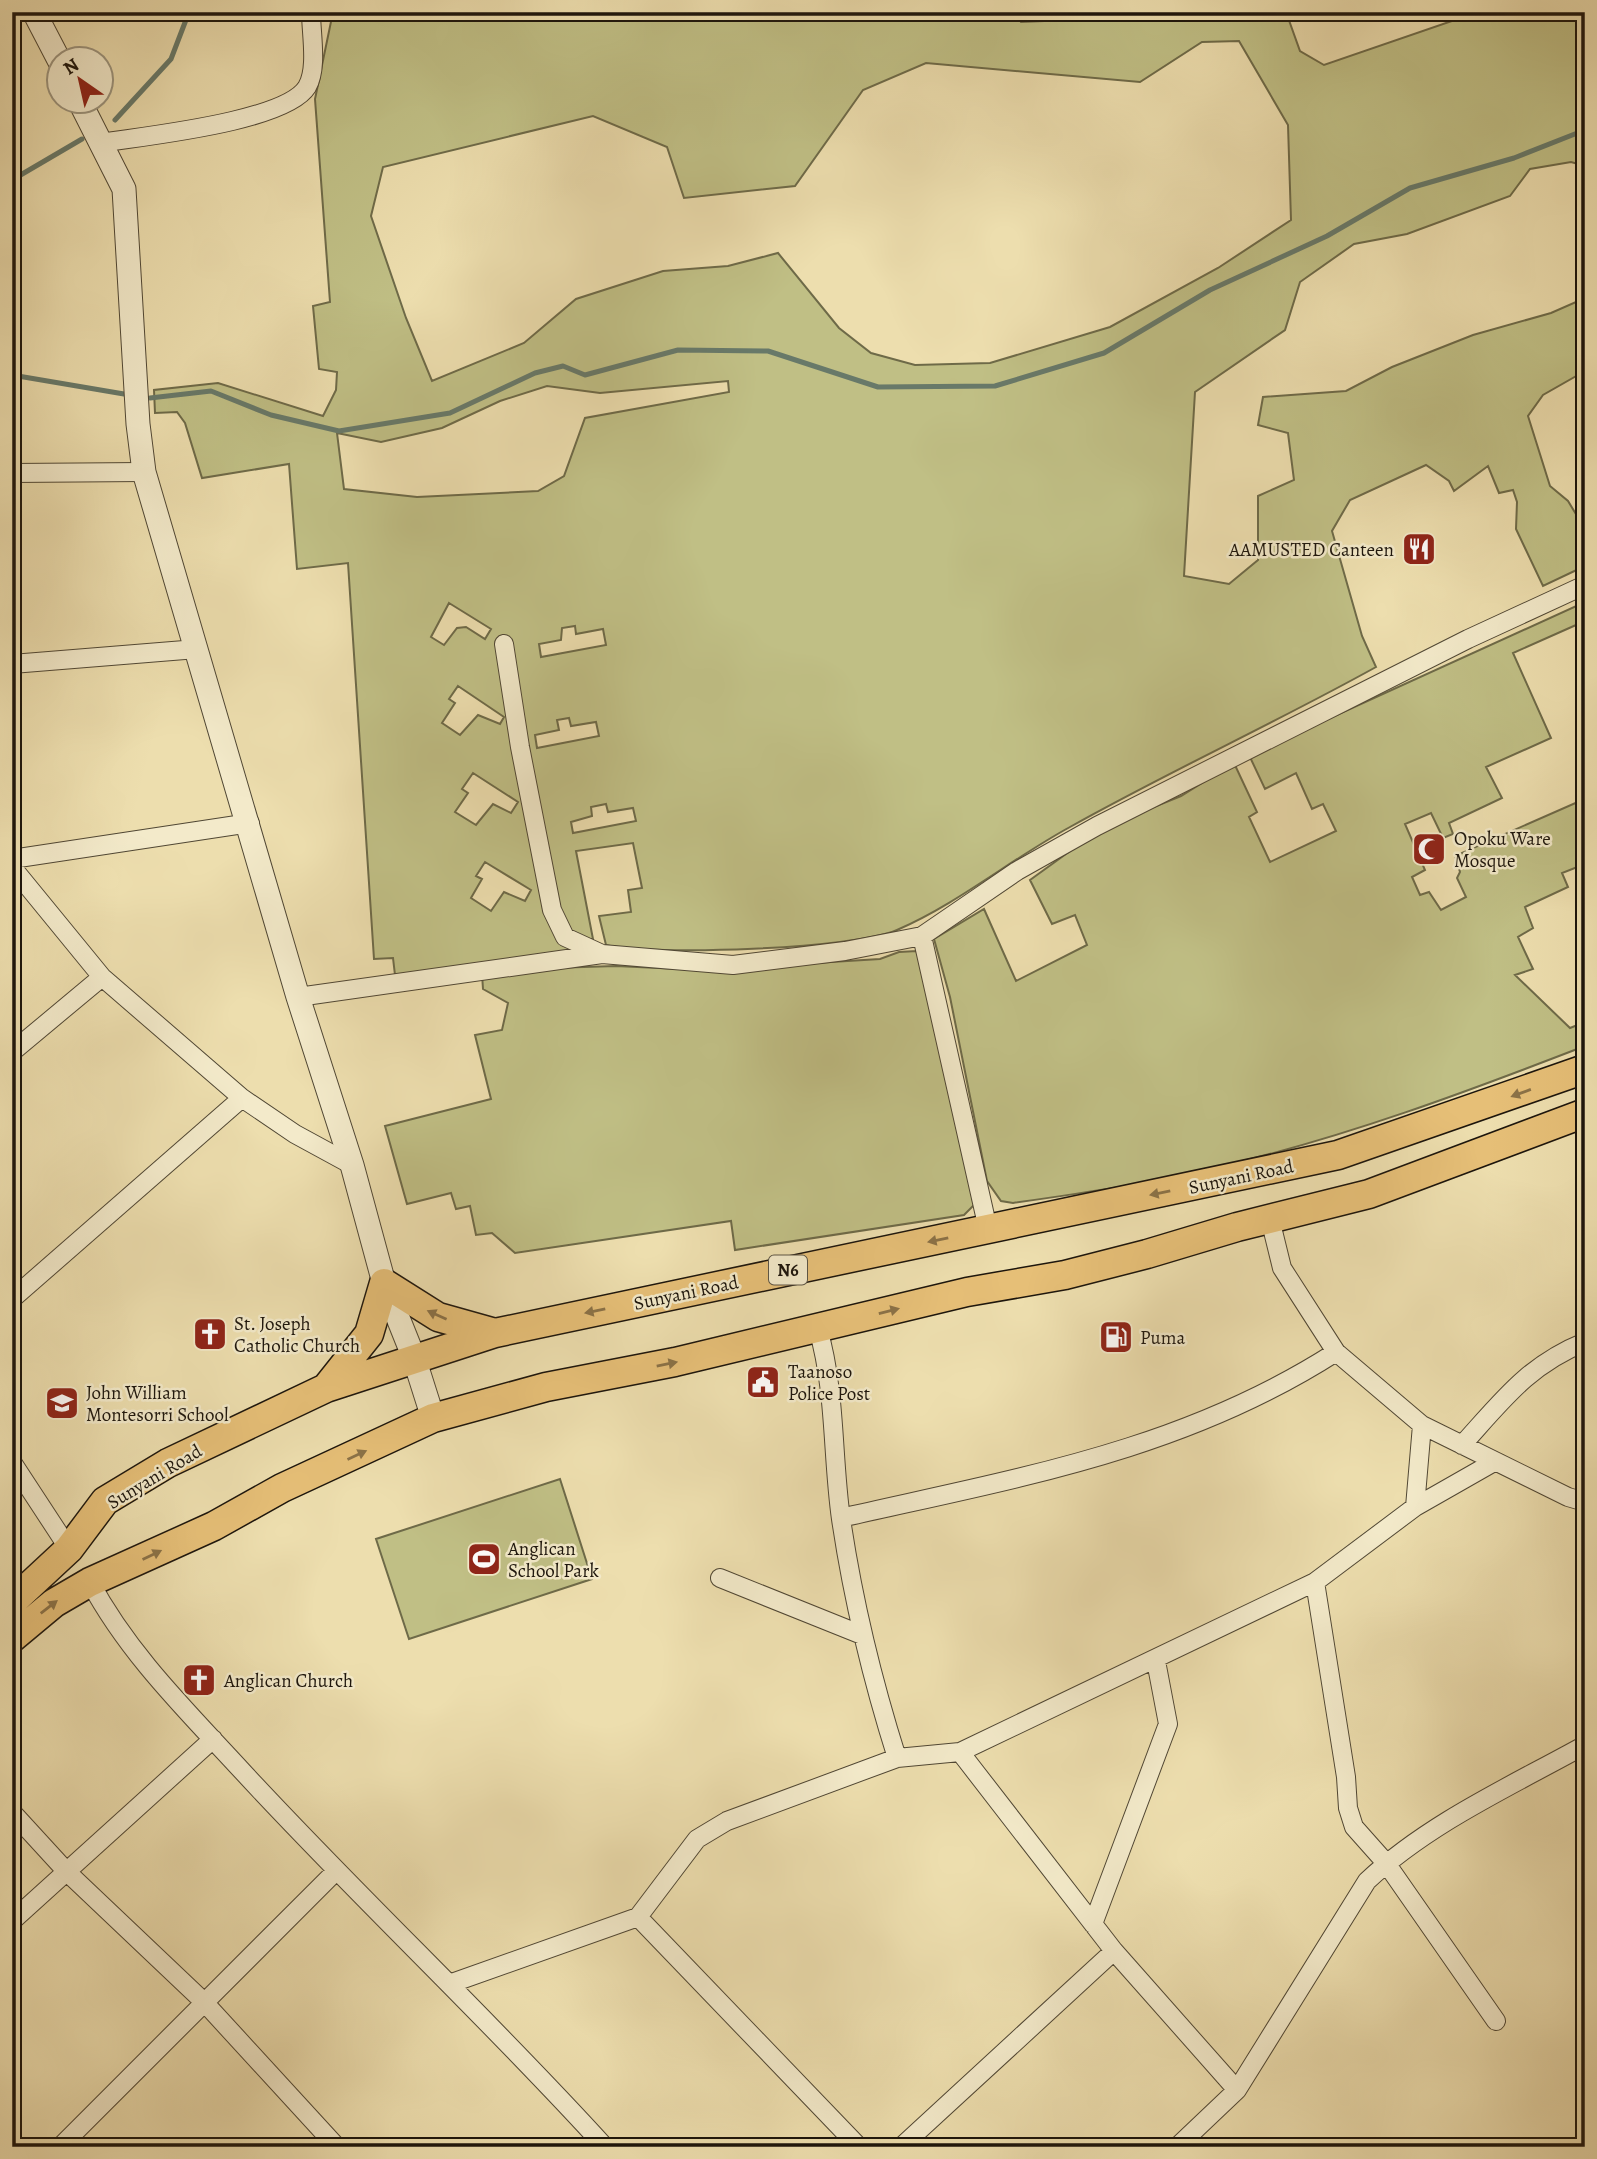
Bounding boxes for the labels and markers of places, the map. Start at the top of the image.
restaurant icon: AAMUSTED Canteen [1400,530,1438,568]
place label: AAMUSTED Canteen [1228,537,1394,563]
place label: Opoku Ware Mosque [1454,826,1551,874]
mosque icon: Opoku Ware Mosque [1410,830,1448,868]
place label: St. Joseph Catholic Church [234,1311,360,1359]
church icon: St. Joseph Catholic Church [191,1315,229,1353]
fuel station icon: Puma [1097,1318,1135,1356]
place label: Puma [1140,1325,1186,1351]
place label: Taanoso Police Post [788,1359,870,1407]
public building icon: Taanoso Police Post [744,1363,782,1401]
place label: John William Montesorri School [86,1380,229,1428]
school or university icon: John William Montesorri School [43,1384,81,1422]
place label: Anglican School Park [507,1536,599,1584]
sports icon: Anglican School Park [465,1540,503,1578]
church icon: Anglican Church [180,1661,218,1699]
place label: Anglican Church [223,1668,353,1694]

